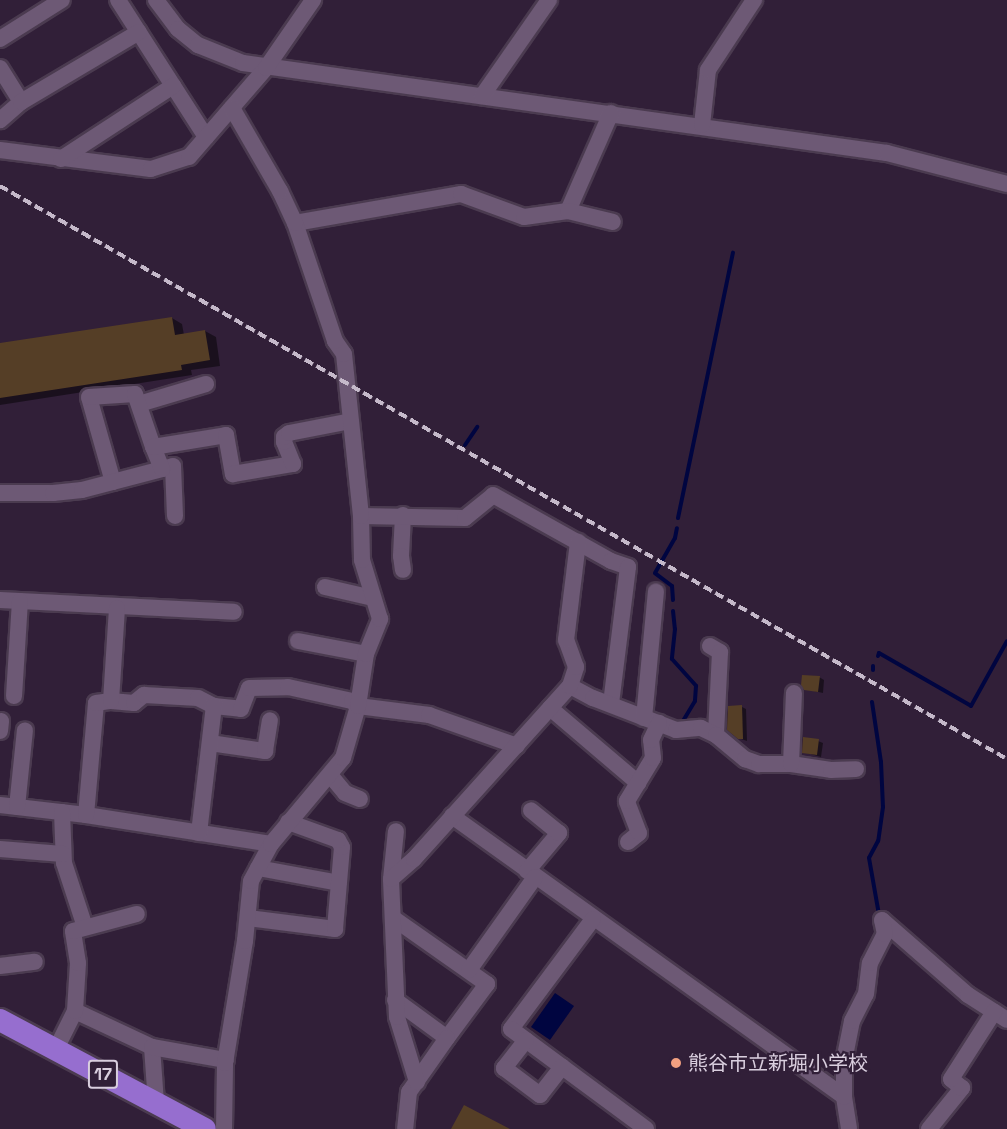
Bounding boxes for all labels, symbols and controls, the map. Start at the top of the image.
place label: 熊谷市立新堀小学校 [688,1051,868,1075]
marker: 熊谷市立新堀小学校 [669,1056,683,1070]
road number: 17 [86,1059,120,1089]

